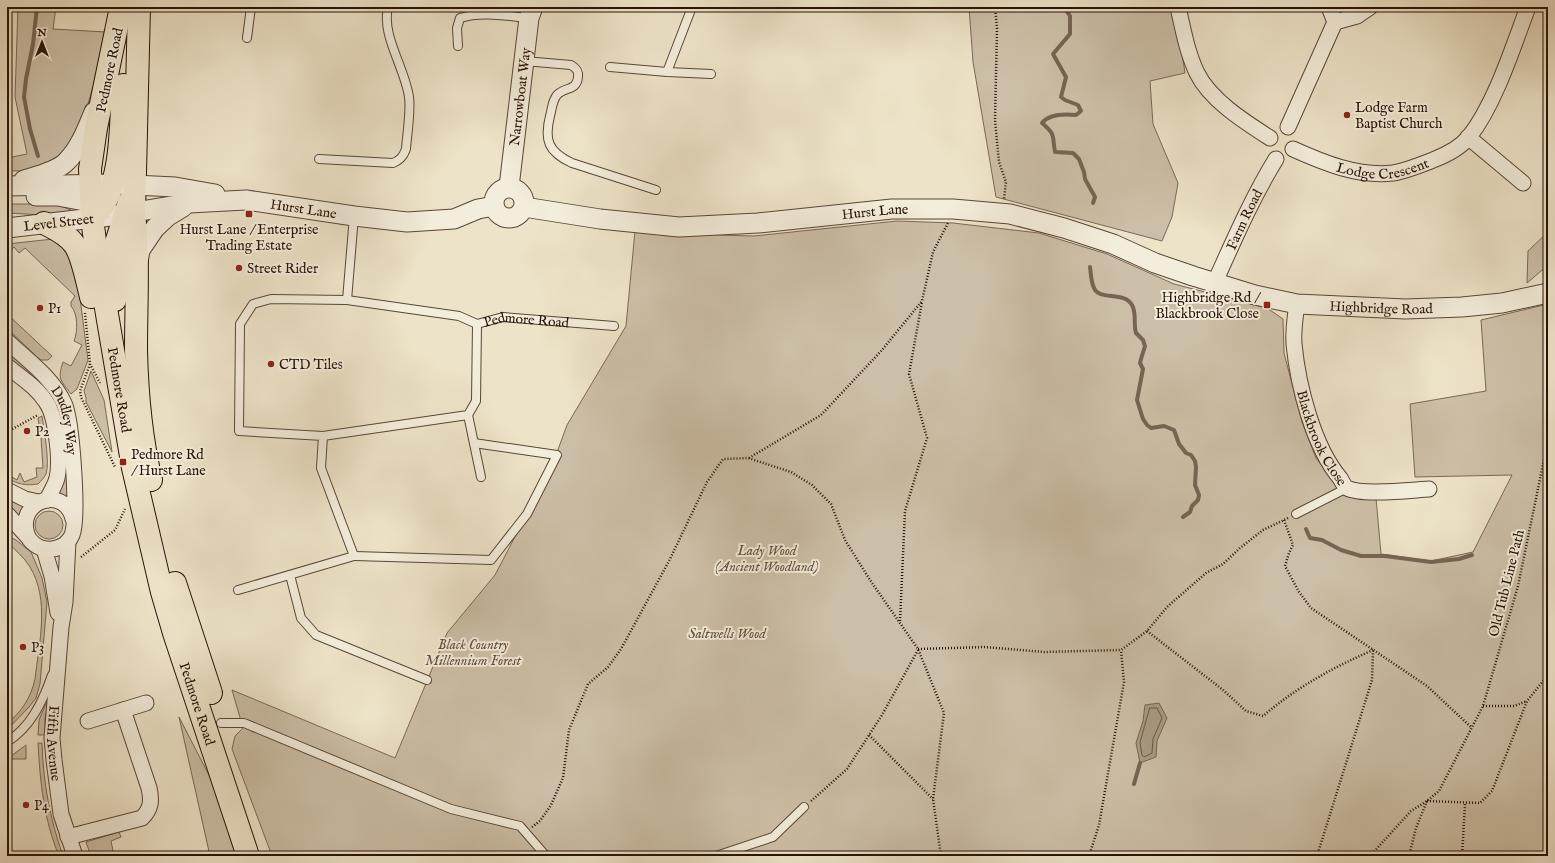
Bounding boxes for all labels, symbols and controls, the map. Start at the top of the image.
north arrow [22,22,62,62]
text: N [36,26,47,40]
street label: Pedmore Road [92,26,128,114]
street label: Narrowboat Way [506,46,535,147]
place label: Lodge Farm Baptist Church [1355,99,1443,133]
marker: Lodge Farm Baptist Church [1342,110,1352,120]
street label: Lodge Crescent [1334,154,1432,184]
street label: Farm Road [1223,186,1267,253]
street label: Hurst Lane [269,196,338,223]
street label: Hurst Lane [841,201,909,224]
marker: Hurst Lane / Enterprise Trading Estate [244,209,254,219]
street label: Level Street [23,210,95,236]
place label: Hurst Lane / Enterprise Trading Estate [179,221,319,255]
place label: Street Rider [247,260,318,278]
marker: Street Rider [234,263,244,273]
place label: Highbridge Rd / Blackbrook Close [1156,289,1261,323]
street label: Highbridge Road [1329,298,1434,319]
place label: P1 [48,300,61,318]
marker: Highbridge Rd / Blackbrook Close [1262,300,1272,310]
marker: P1 [35,303,45,313]
street label: Pedmore Road [482,309,570,332]
street label: Pedmore Road [103,346,135,435]
place label: CTD Tiles [279,356,343,374]
marker: CTD Tiles [266,359,276,369]
street label: Dudley Way [46,383,81,456]
street label: Blackbrook Close [1292,388,1351,490]
place label: P2 [35,423,50,441]
marker: P2 [22,426,32,436]
place label: Pedmore Rd / Hurst Lane [131,446,206,480]
marker: Pedmore Rd / Hurst Lane [118,457,128,467]
street label: Old Tub Line Path [1485,527,1529,639]
park label: Lady Wood (Ancient Woodland) [715,542,819,576]
park label: Saltwells Wood [688,625,767,643]
park label: Black Country Millennium Forest [425,636,521,670]
place label: P3 [31,639,44,657]
marker: P3 [18,642,28,652]
street label: Pedmore Road [174,660,219,748]
street label: Fifth Avenue [42,705,65,783]
place label: P4 [34,797,49,815]
marker: P4 [21,800,31,810]

